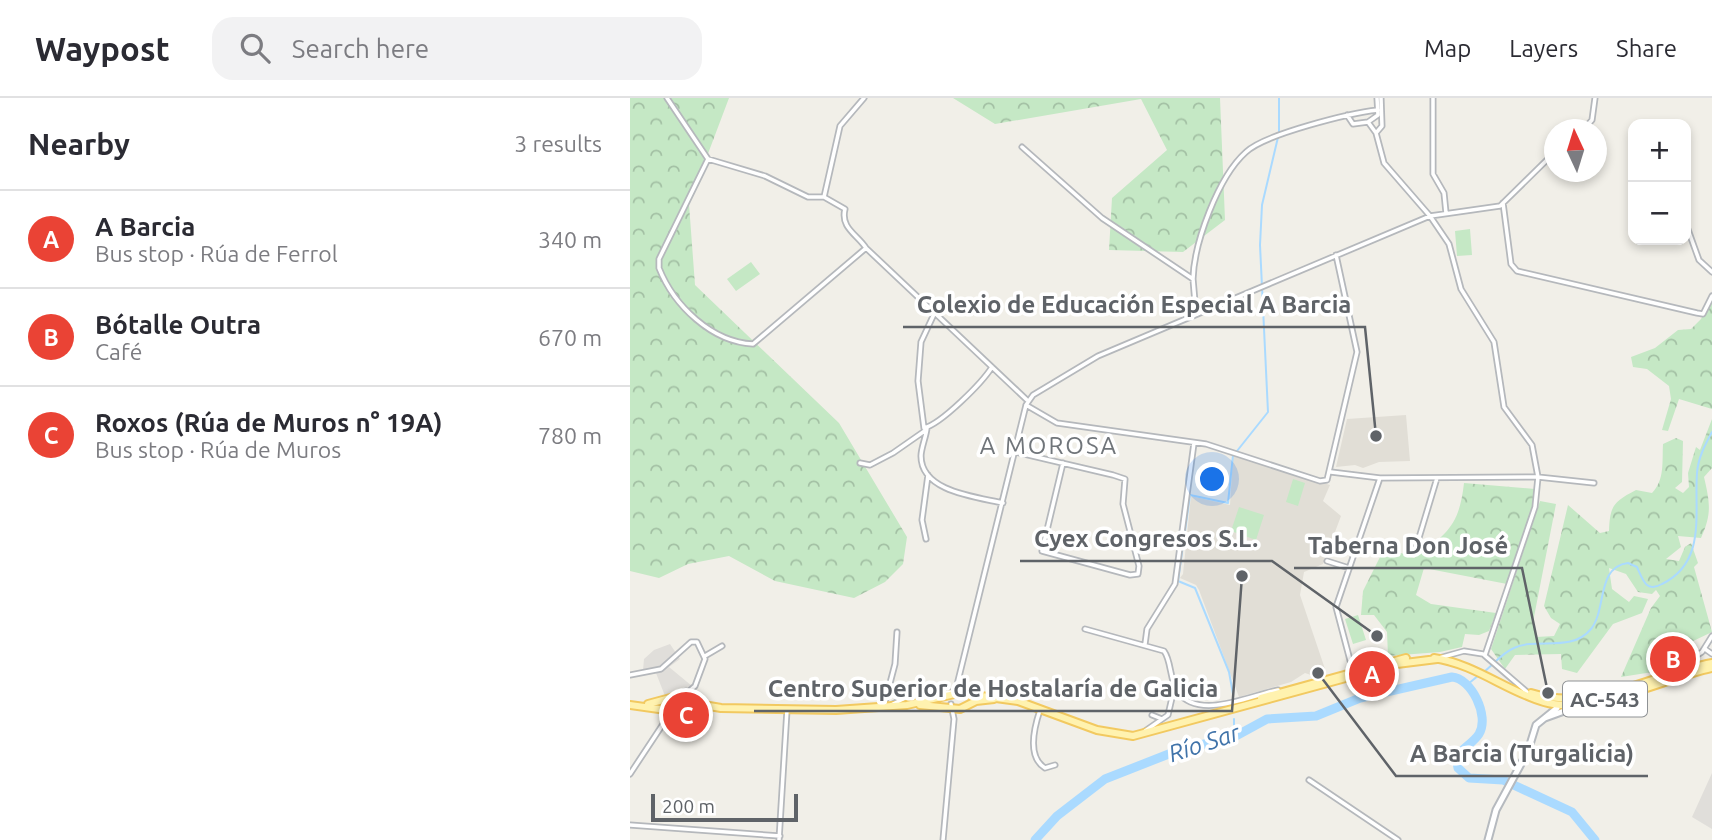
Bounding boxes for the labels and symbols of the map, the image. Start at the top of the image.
north arrow [1544,119,1607,182]
callout: Colexio de Educación Especial A Barcia [903,282,1365,327]
text: Colexio de Educación Especial A Barcia [917,291,1351,318]
district label: A MOROSA [980,432,1118,459]
your location [1195,462,1229,496]
callout: Cyex Congresos S.L. [1020,516,1272,561]
callout: Taberna Don José [1294,523,1522,568]
text: Cyex Congresos S.L. [1034,525,1258,552]
text: Taberna Don José [1308,532,1508,559]
pin: B [1650,633,1696,685]
pin: A [1349,648,1395,700]
callout: Centro Superior de Hostalaría de Galicia [754,666,1232,711]
text: Centro Superior de Hostalaría de Galicia [768,675,1218,702]
road number: AC-543 [1563,682,1647,716]
pin: C [663,689,709,741]
water label: Río Sar [1165,719,1244,767]
callout: A Barcia (Turgalicia) [1396,731,1648,776]
text: A Barcia (Turgalicia) [1410,740,1634,767]
scale bar [651,791,798,823]

